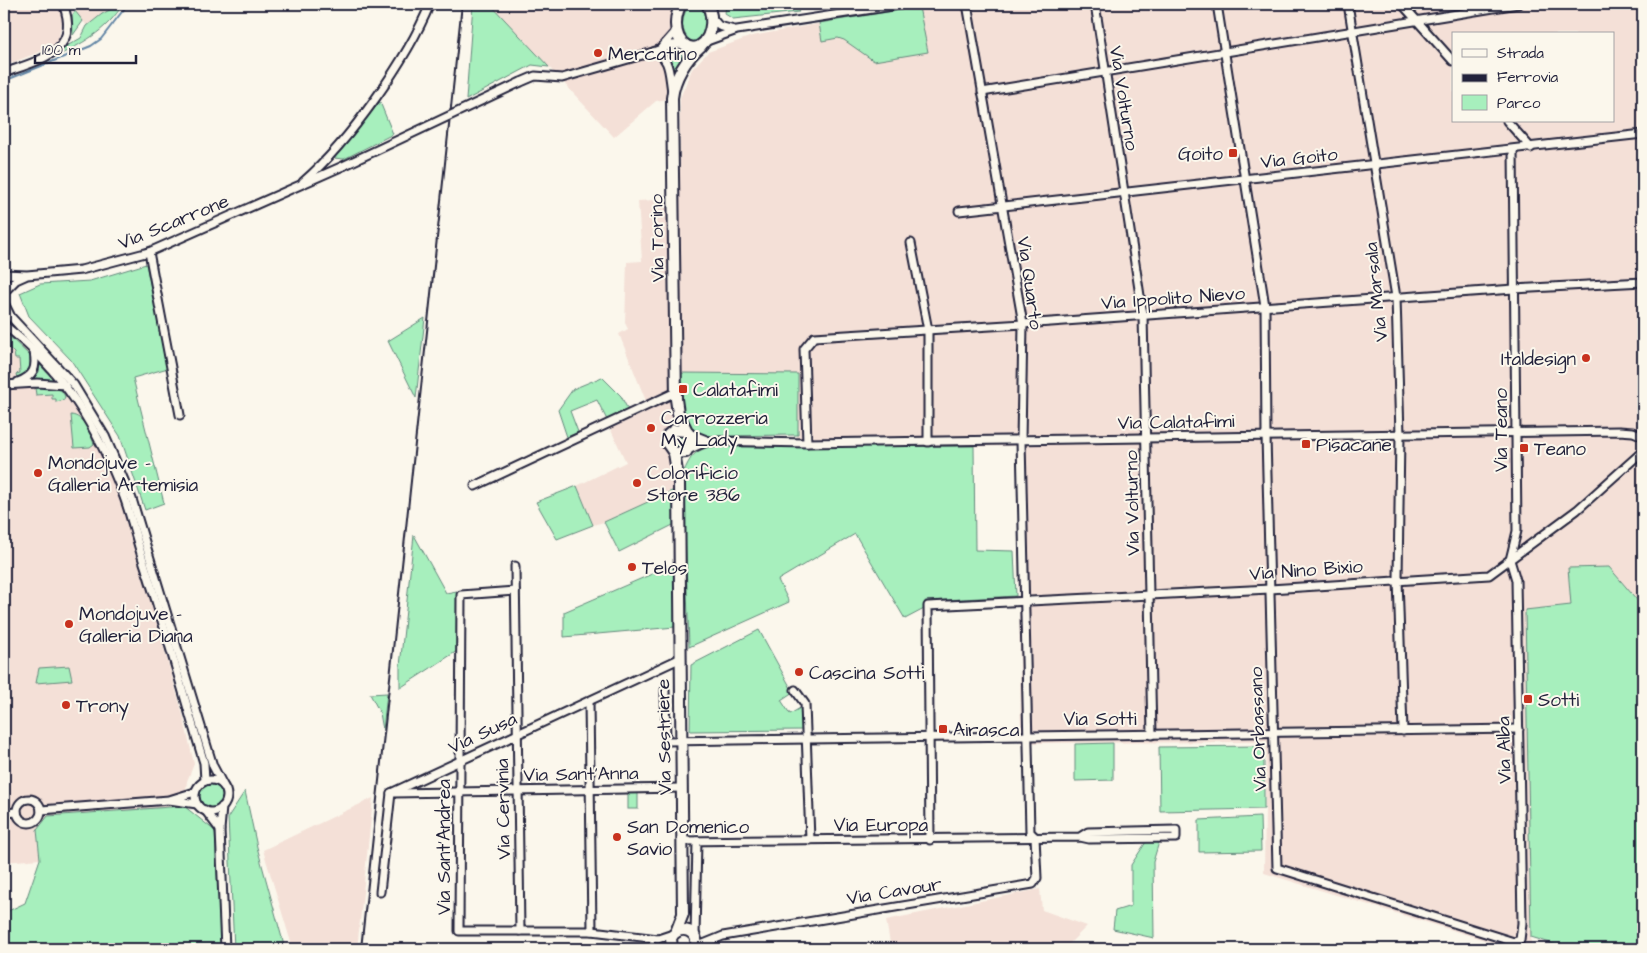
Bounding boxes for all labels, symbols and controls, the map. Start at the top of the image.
scale bar [35,32,136,64]
legend [1452,32,1614,122]
text: 100 m [42,40,81,61]
place label: Mercatino [608,41,697,68]
text: Strada [1497,43,1544,64]
street label: Via Volturno [1102,44,1145,153]
marker: Mercatino [592,47,604,59]
text: Ferrovia [1497,67,1559,88]
text: Parco [1497,93,1541,114]
place label: Goito [1178,141,1223,168]
street label: Via Goito [1259,141,1339,176]
marker: Goito [1227,147,1239,159]
street label: Via Scarrone [114,188,233,257]
street label: Via Torino [643,193,672,282]
street label: Via Quarto [1010,235,1049,332]
street label: Via Marsala [1358,240,1395,343]
street label: Via Ippolito Nievo [1100,280,1246,317]
place label: Italdesign [1501,346,1576,374]
marker: Italdesign [1580,352,1592,364]
place label: Calatafimi [693,377,778,404]
marker: Calatafimi [677,383,689,395]
street label: Via Teano [1488,388,1515,472]
place label: Carrozzeria My Lady [661,405,768,455]
street label: Via Calatafimi [1117,408,1235,437]
marker: Carrozzeria My Lady [645,422,657,434]
place label: Pisacane [1316,432,1392,459]
place label: Teano [1534,436,1586,463]
marker: Pisacane [1300,438,1312,450]
marker: Teano [1518,442,1530,454]
place label: Mondojuve - Galleria Artemisia [48,450,198,499]
street label: Via Volturno [1118,450,1147,556]
place label: Colorificio Store 386 [647,460,740,509]
marker: Mondojuve - Galleria Artemisia [32,467,44,479]
marker: Colorificio Store 386 [631,477,643,489]
street label: Via Nino Bixio [1249,553,1364,588]
place label: Telos [642,555,687,582]
marker: Telos [626,561,638,573]
place label: Mondojuve - Galleria Diana [79,601,193,650]
marker: Mondojuve - Galleria Diana [63,618,75,630]
place label: Cascina Sotti [809,660,925,687]
marker: Cascina Sotti [793,666,805,678]
street label: Via Orbassano [1243,666,1274,792]
street label: Via Sestriere [650,679,679,795]
place label: Sotti [1538,687,1579,714]
place label: Trony [76,693,130,721]
marker: Sotti [1522,693,1534,705]
marker: Trony [60,699,72,711]
street label: Via Susa [444,706,522,761]
street label: Via Sotti [1063,706,1137,733]
street label: Via Alba [1490,716,1519,784]
place label: Airasca [953,717,1020,744]
marker: Airasca [937,723,949,735]
street label: Via Cervinia [489,758,518,860]
street label: Via Sant'Anna [523,760,639,789]
street label: Via Sant'Andrea [431,779,458,915]
street label: Via Europa [834,812,929,839]
place label: San Domenico Savio [627,814,749,863]
marker: San Domenico Savio [611,831,623,843]
street label: Via Cavour [845,871,944,912]

